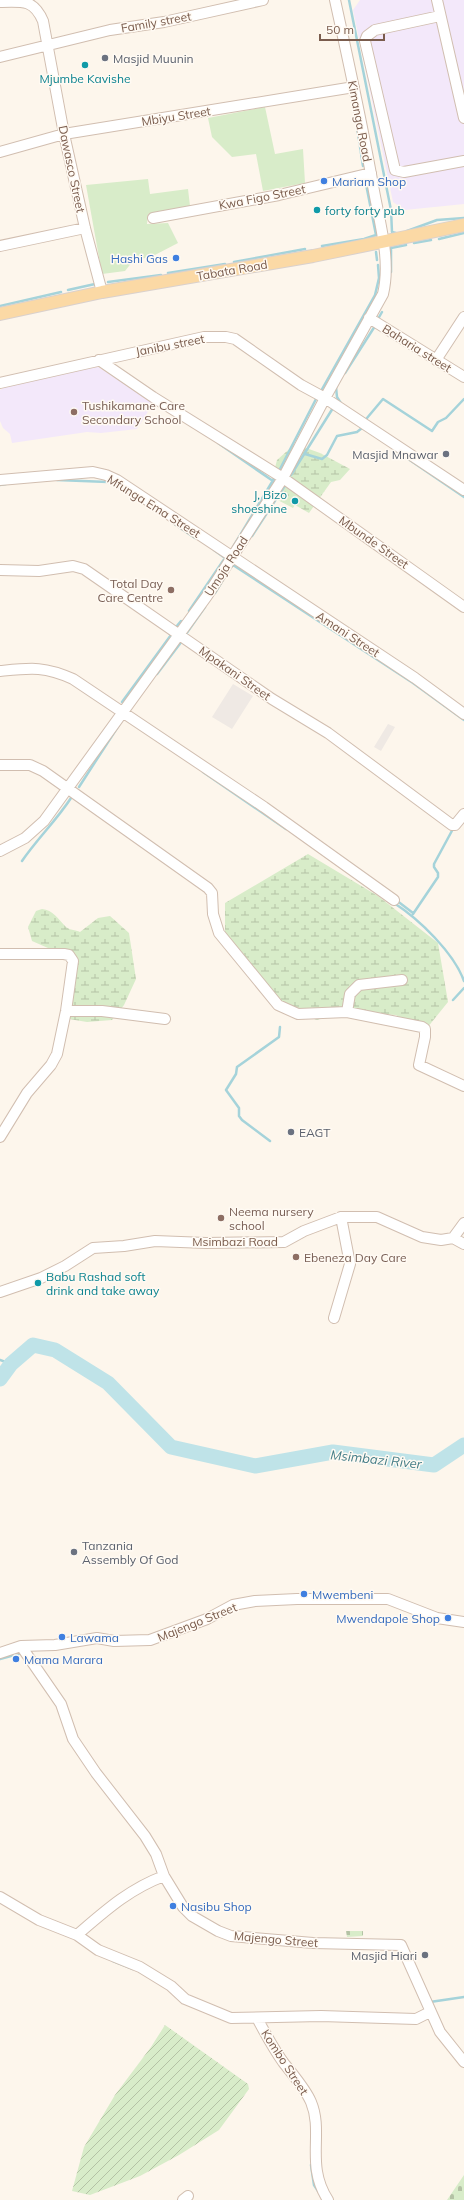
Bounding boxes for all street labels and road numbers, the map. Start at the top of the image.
street label: Family street [120,8,192,36]
street label: Kimanga Road [345,79,375,163]
street label: Mbiyu Street [140,103,212,129]
street label: Dawasco Street [55,124,89,214]
street label: Kwa Figo Street [217,181,307,213]
street label: Tabata Road [195,256,269,284]
street label: Baharia street [380,321,454,375]
street label: Janibu street [134,331,206,359]
street label: Mfunga Ema Street [105,471,203,541]
street label: Mbunde Street [336,512,412,572]
street label: Umoja Road [201,533,251,599]
street label: Amani Street [313,608,383,660]
street label: Mpakani Street [196,643,274,703]
street label: Msimbazi Road [192,1234,278,1249]
street label: Majengo Street [155,1599,239,1645]
street label: Majengo Street [233,1928,319,1950]
street label: Kombo Street [258,2026,312,2098]

